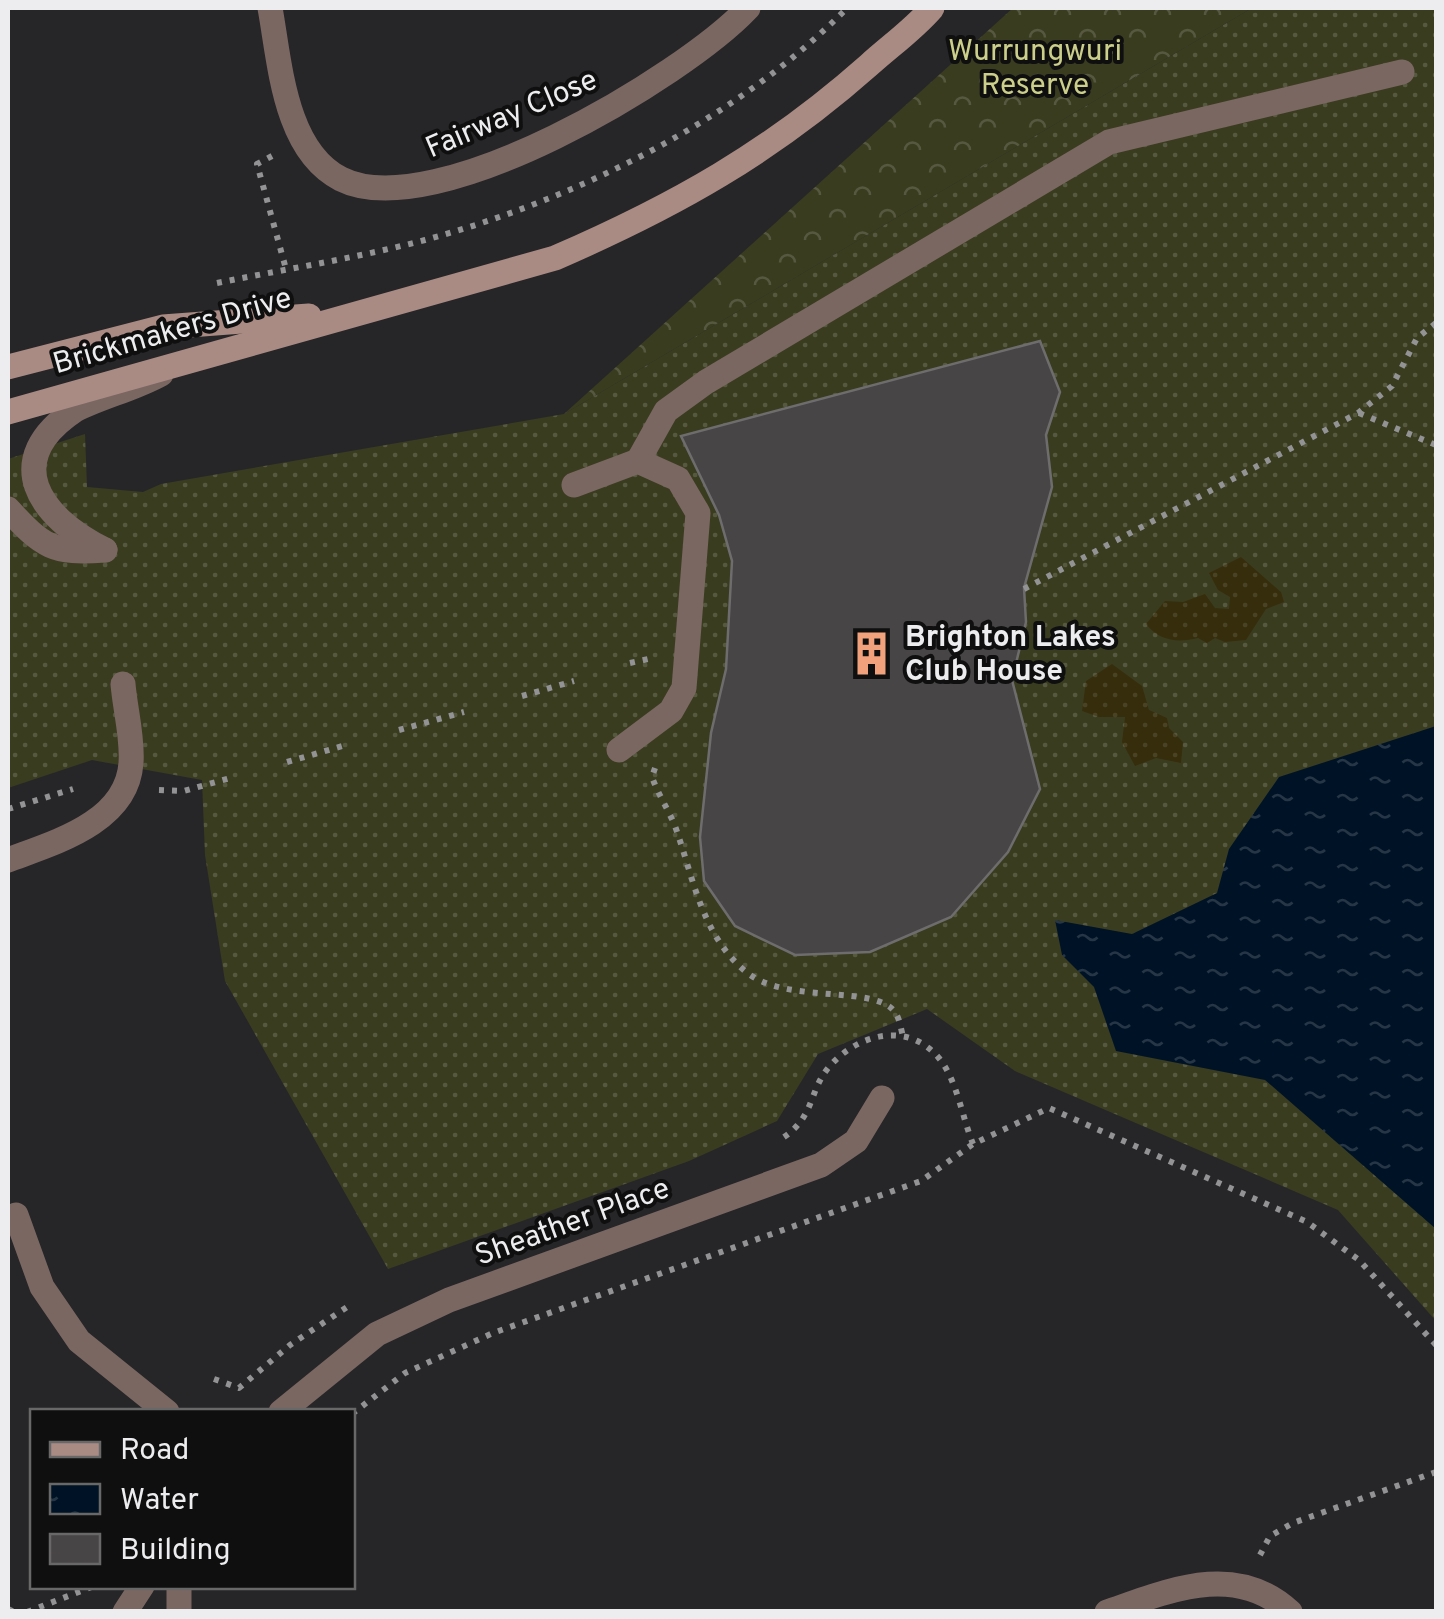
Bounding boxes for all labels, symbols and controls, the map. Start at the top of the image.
park label: Wurrungwuri Reserve [948,34,1122,105]
street label: Fairway Close [421,63,603,168]
street label: Brickmakers Drive [49,281,296,384]
place label: Brighton Lakes Club House [905,620,1116,691]
building icon: Brighton Lakes Club House [848,629,896,677]
street label: Sheather Place [471,1171,675,1276]
legend [30,1409,355,1589]
text: Road [120,1433,189,1470]
text: Water [120,1483,199,1520]
text: Building [120,1533,231,1570]

